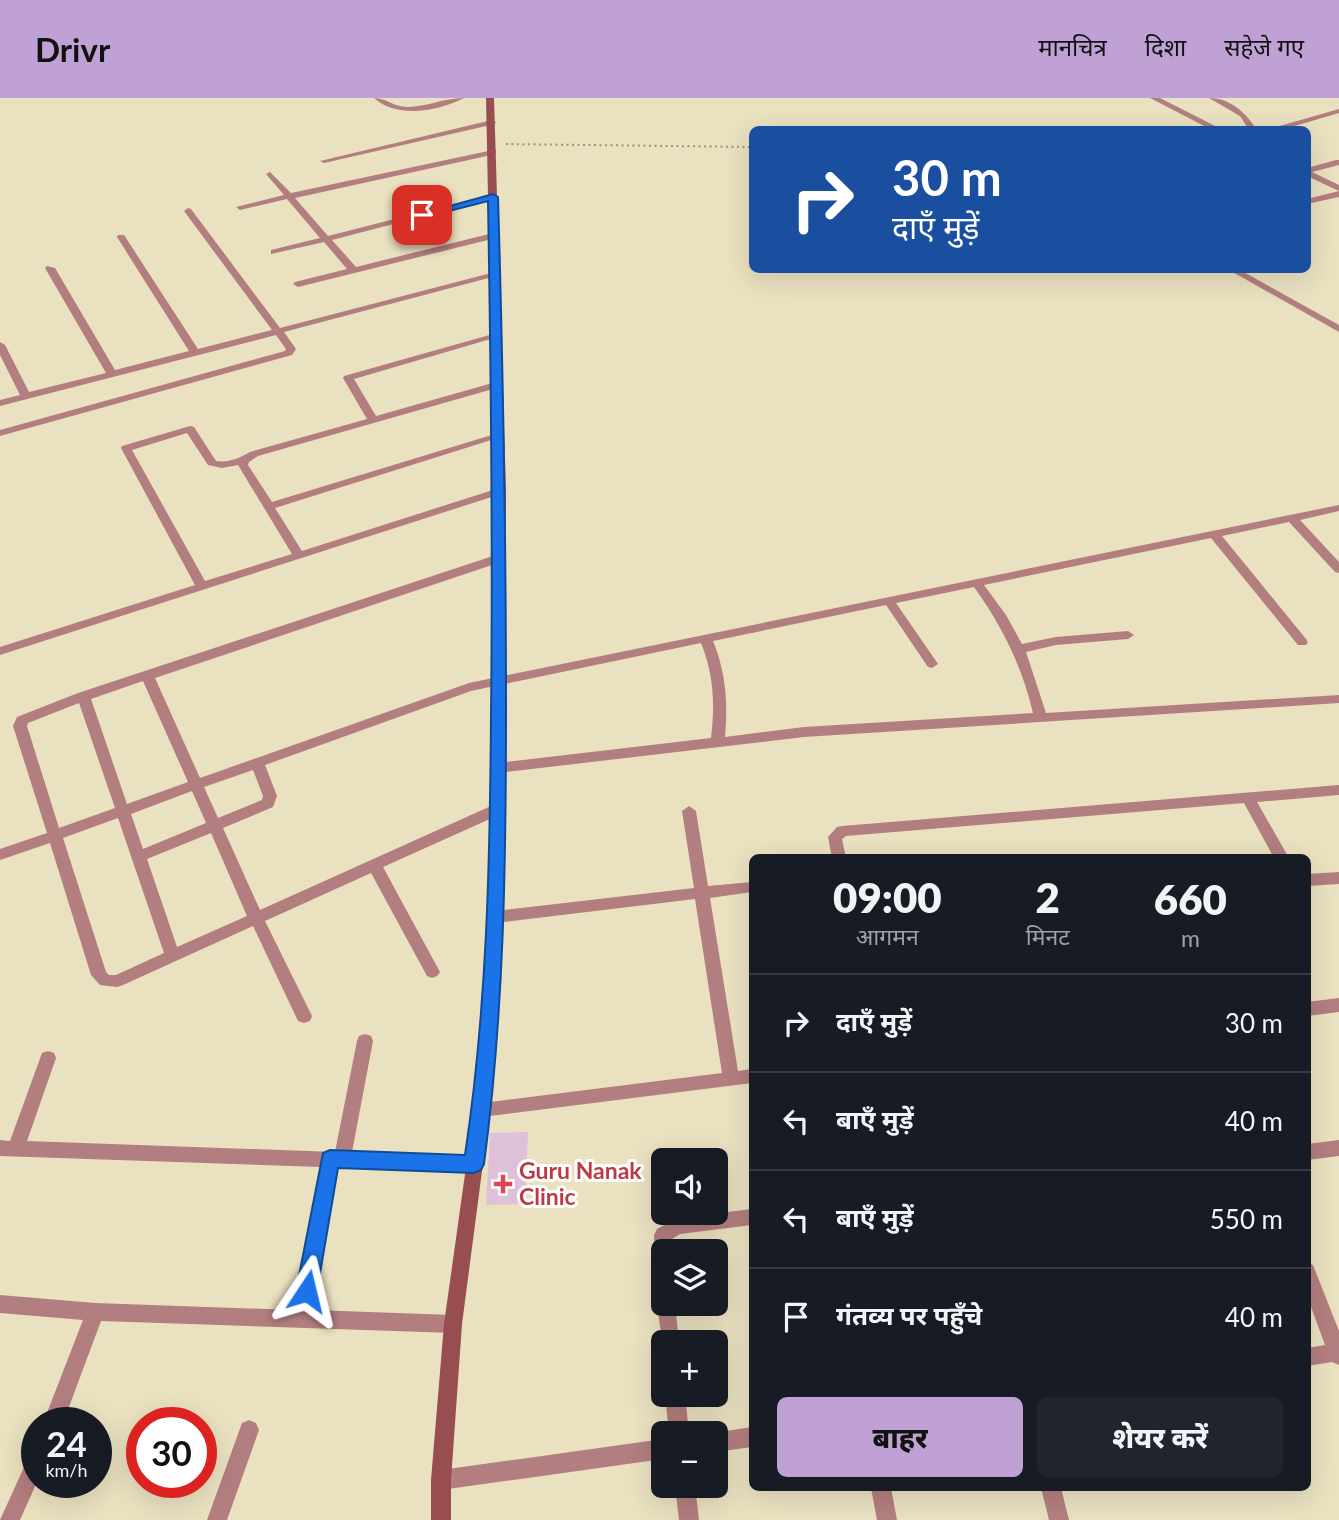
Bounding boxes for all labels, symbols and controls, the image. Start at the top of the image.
text: Drivr [35,29,110,69]
text: मानचित्र [1038,32,1107,61]
text: दिशा [1145,32,1186,61]
text: सहेजे गए [1224,32,1304,61]
text: 30 m [892,148,1002,206]
icon: right [777,154,868,245]
pin [392,185,452,245]
icon: arrive [403,196,441,234]
text: दाएँ मुड़ें [892,207,979,246]
text: 09:00 [833,872,942,922]
text: 2 [1036,872,1060,922]
text: 660 [1154,874,1227,924]
text: आगमन [856,922,919,950]
text: मिनट [1026,922,1070,950]
text: m [1181,924,1200,952]
icon: right [777,1004,815,1042]
text: दाएँ मुड़ें [836,1005,912,1037]
text: 30 m [1225,1007,1283,1039]
icon: left [777,1102,815,1140]
text: बाएँ मुड़ें [836,1103,914,1135]
text: 40 m [1225,1105,1283,1137]
map controls [651,1148,728,1498]
button: sound [651,1148,728,1225]
place label: Guru Nanak Clinic [519,1156,642,1210]
marker: Guru Nanak Clinic [493,1174,513,1194]
icon: left [777,1200,815,1238]
text: बाएँ मुड़ें [836,1201,914,1233]
text: 550 m [1210,1203,1283,1235]
button: layers [651,1239,728,1316]
position arrow [270,1254,344,1328]
icon: arrive [777,1298,815,1336]
text: गंतव्य पर पहुँचे [836,1299,982,1331]
text: 40 m [1225,1301,1283,1333]
button: + [651,1330,728,1407]
button: बाहर [777,1397,1023,1477]
button: शेयर करें [1037,1397,1283,1477]
speed limit sign: 30 [126,1407,217,1498]
button: − [651,1421,728,1498]
text: 24 [46,1422,87,1464]
text: km/h [45,1459,88,1481]

